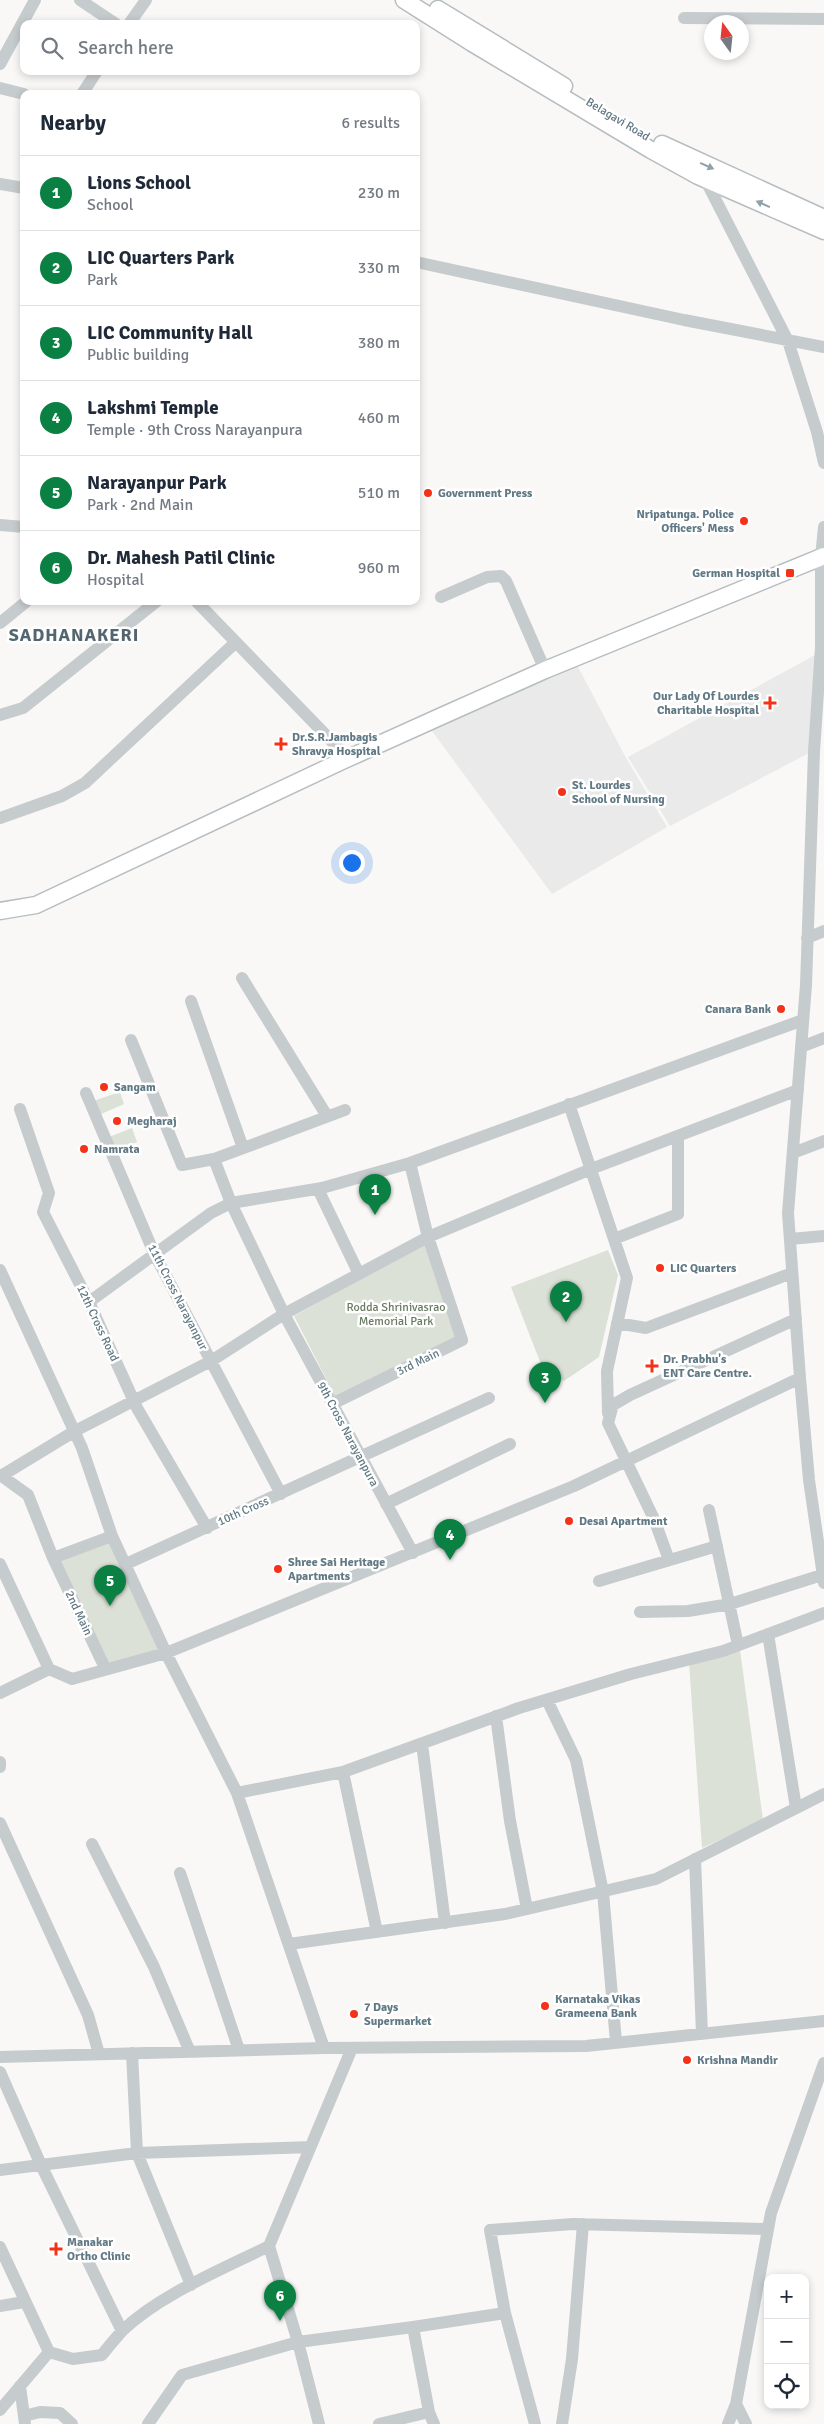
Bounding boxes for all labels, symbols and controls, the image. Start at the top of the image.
north arrow [704,15,749,60]
search box [20,20,420,75]
icon: search [38,34,66,62]
text: Search here [78,36,174,60]
street label: Belagavi Road [583,94,652,144]
text: Nearby [40,110,106,136]
text: 6 results [341,113,400,133]
one-way arrow [700,162,714,170]
text: Lions School [87,171,191,195]
text: 1 [52,183,60,203]
text: 230 m [358,183,400,203]
text: School [87,195,133,215]
one-way arrow [756,200,770,208]
text: LIC Quarters Park [87,246,234,270]
text: 2 [52,258,60,278]
text: 330 m [358,258,400,278]
text: Park [87,270,118,290]
text: LIC Community Hall [87,321,253,345]
text: 3 [52,333,60,353]
text: 380 m [358,333,400,353]
text: Public building [87,345,189,365]
text: Lakshmi Temple [87,396,219,420]
text: 4 [52,408,60,428]
text: 460 m [358,408,400,428]
text: Temple · 9th Cross Narayanpura [87,420,303,440]
text: Narayanpur Park [87,471,227,495]
text: 5 [52,483,60,503]
text: 510 m [358,483,400,503]
place label: Government Press [438,486,533,501]
marker: Government Press [422,487,434,499]
text: Park · 2nd Main [87,495,193,515]
place label: Nripatunga. Police Officers' Mess [636,507,735,536]
marker: Nripatunga. Police Officers' Mess [738,515,750,527]
text: Dr. Mahesh Patil Clinic [87,546,275,570]
text: 6 [52,558,60,578]
text: 960 m [358,558,400,578]
place label: German Hospital [692,566,780,581]
marker: German Hospital [784,567,796,579]
text: Hospital [87,570,144,590]
district label: SADHANAKERI [9,624,139,646]
place label: Our Lady Of Lourdes Charitable Hospital [653,689,760,718]
marker: Our Lady Of Lourdes Charitable Hospital [763,696,777,710]
place label: Dr.S.R.Jambagis Shravya Hospital [292,730,381,759]
marker: Dr.S.R.Jambagis Shravya Hospital [274,737,288,751]
place label: St. Lourdes School of Nursing [572,778,665,807]
marker: St. Lourdes School of Nursing [556,786,568,798]
your location [339,850,365,876]
place label: Canara Bank [705,1002,772,1017]
marker: Canara Bank [775,1003,787,1015]
place label: Sangam [114,1080,156,1095]
marker: Sangam [98,1081,110,1093]
place label: Megharaj [127,1114,177,1129]
marker: Megharaj [111,1115,123,1127]
place label: Namrata [94,1142,140,1157]
marker: Namrata [78,1143,90,1155]
pin: 1 [359,1174,391,1215]
street label: 11th Cross Narayanpur [144,1242,211,1353]
place label: LIC Quarters [670,1261,737,1276]
marker: LIC Quarters [654,1262,666,1274]
pin: 2 [550,1281,582,1322]
street label: 12th Cross Road [73,1282,122,1364]
park label: Rodda Shrinivasrao Memorial Park [347,1300,445,1329]
street label: 3rd Main [395,1346,442,1379]
place label: Dr. Prabhu's ENT Care Centre. [663,1352,752,1381]
marker: Dr. Prabhu's ENT Care Centre. [645,1359,659,1373]
pin: 3 [529,1362,561,1403]
street label: 9th Cross Narayanpura [314,1379,382,1489]
street label: 10th Cross [215,1494,271,1529]
place label: Desai Apartment [579,1514,668,1529]
marker: Desai Apartment [563,1515,575,1527]
pin: 4 [434,1519,466,1560]
place label: Shree Sai Heritage Apartments [288,1555,385,1584]
marker: Shree Sai Heritage Apartments [272,1563,284,1575]
pin: 5 [94,1565,126,1606]
street label: 2nd Main [62,1588,95,1638]
place label: Karnataka Vikas Grameena Bank [555,1992,641,2021]
place label: 7 Days Supermarket [364,2000,432,2029]
marker: Karnataka Vikas Grameena Bank [539,2000,551,2012]
marker: 7 Days Supermarket [348,2008,360,2020]
place label: Krishna Mandir [697,2053,778,2068]
marker: Krishna Mandir [681,2054,693,2066]
place label: Manakar Ortho Clinic [67,2235,131,2264]
marker: Manakar Ortho Clinic [49,2242,63,2256]
map controls [764,2274,809,2409]
button: + [764,2274,809,2319]
pin: 6 [264,2280,296,2321]
button: − [764,2319,809,2364]
button: locate [764,2364,809,2409]

